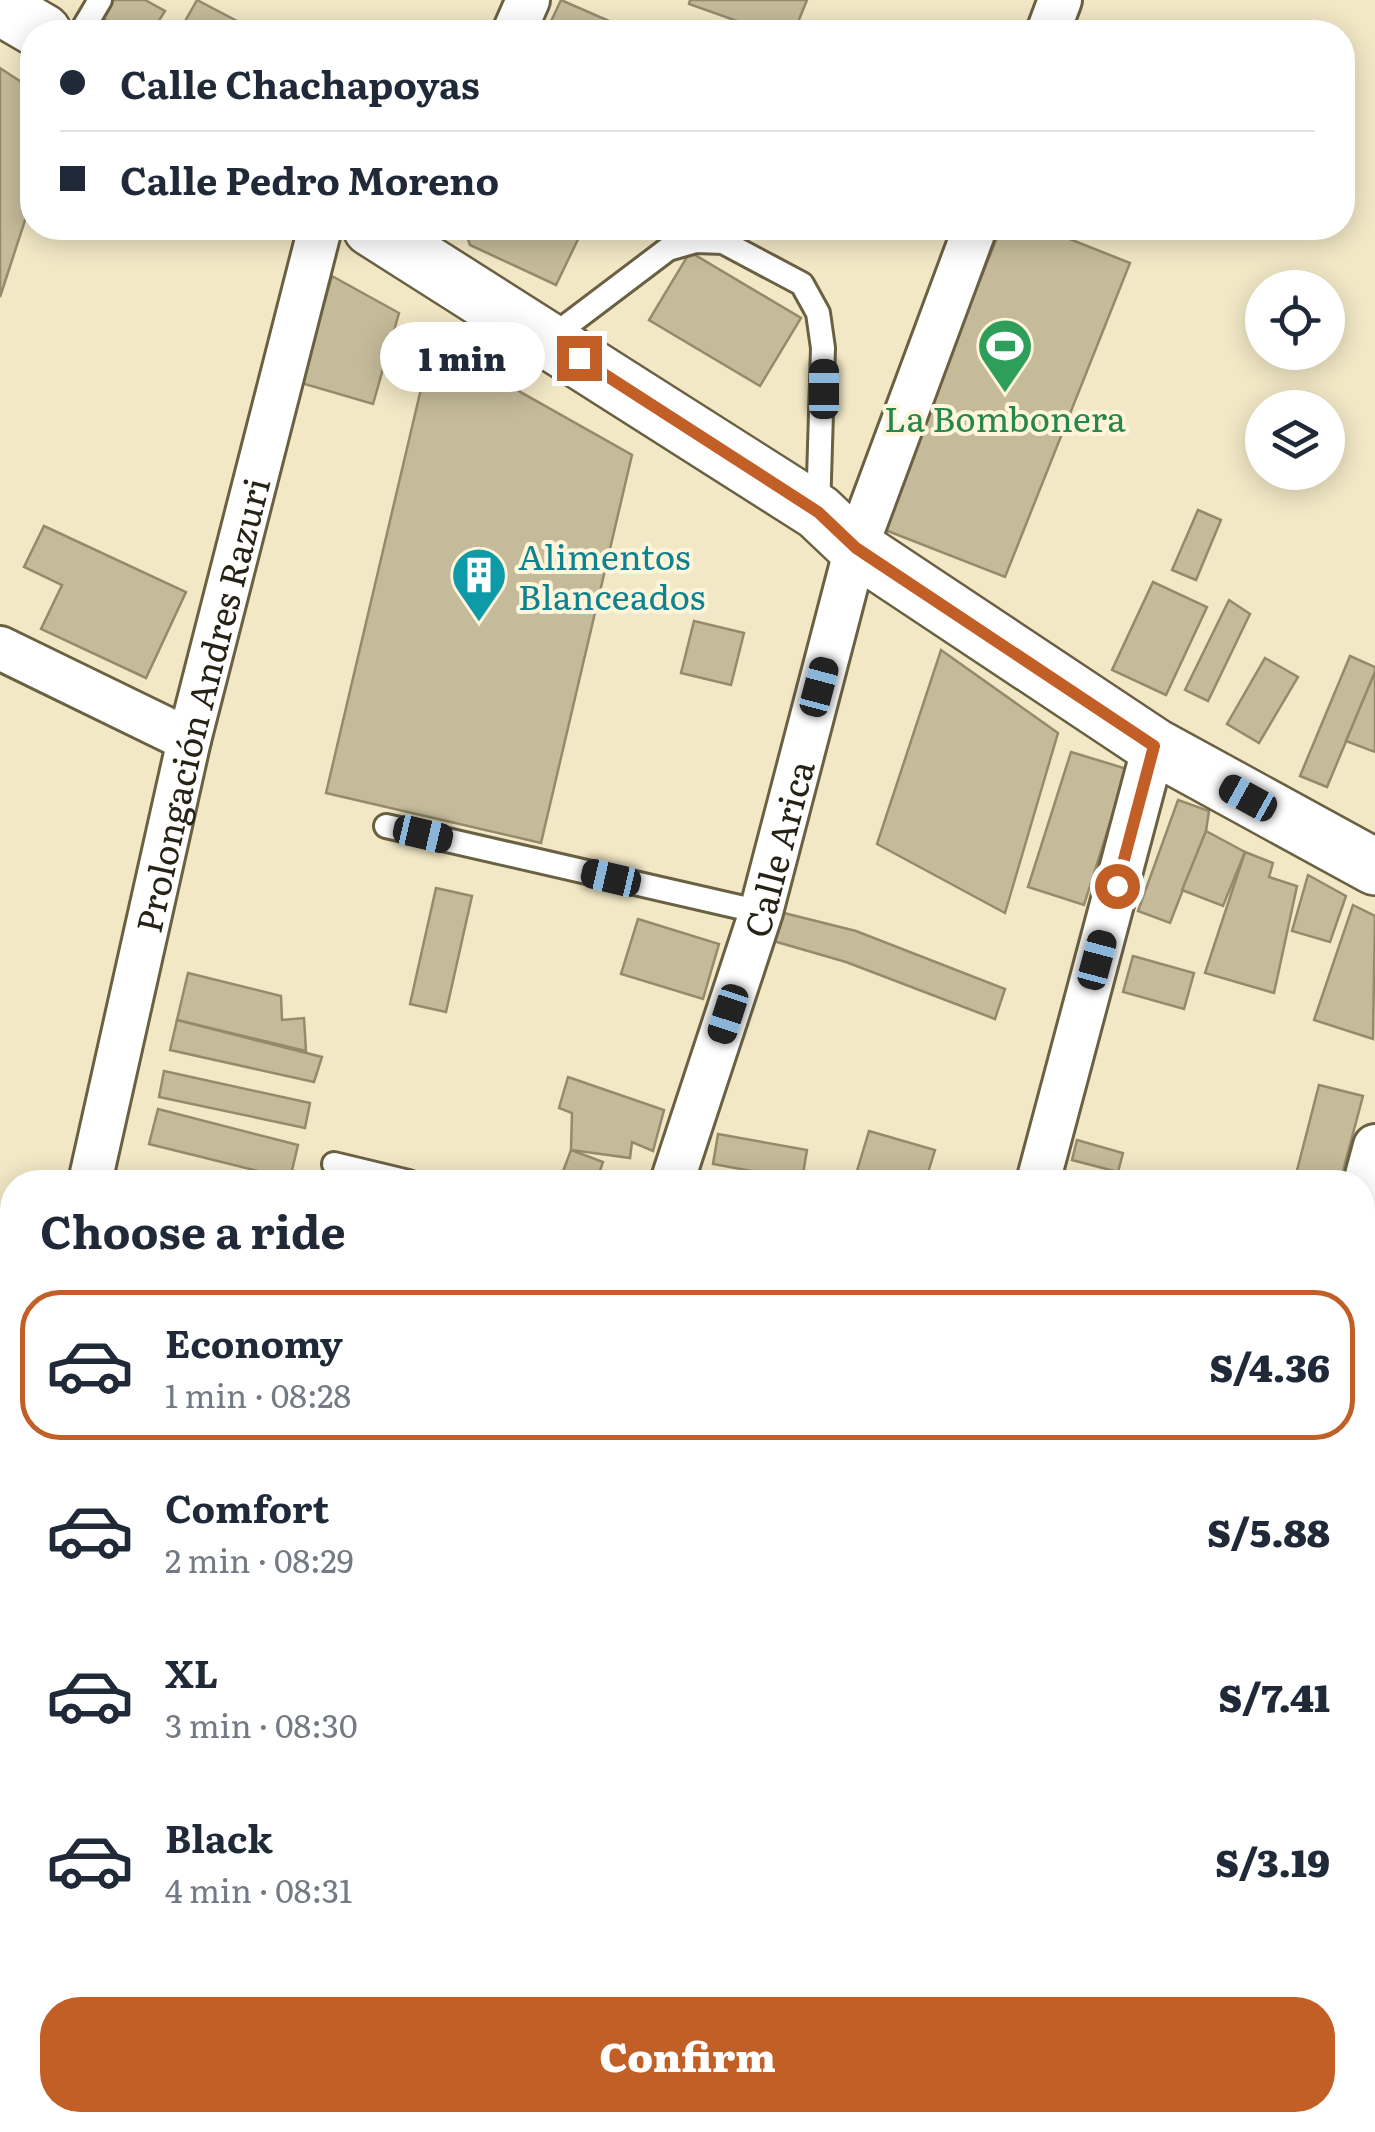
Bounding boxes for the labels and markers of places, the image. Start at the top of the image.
sports icon: La Bombonera [975,316,1035,395]
place label: La Bombonera [884,391,1126,443]
place label: Alimentos Blanceados [518,529,705,621]
building icon: Alimentos Blanceados [449,545,509,624]

